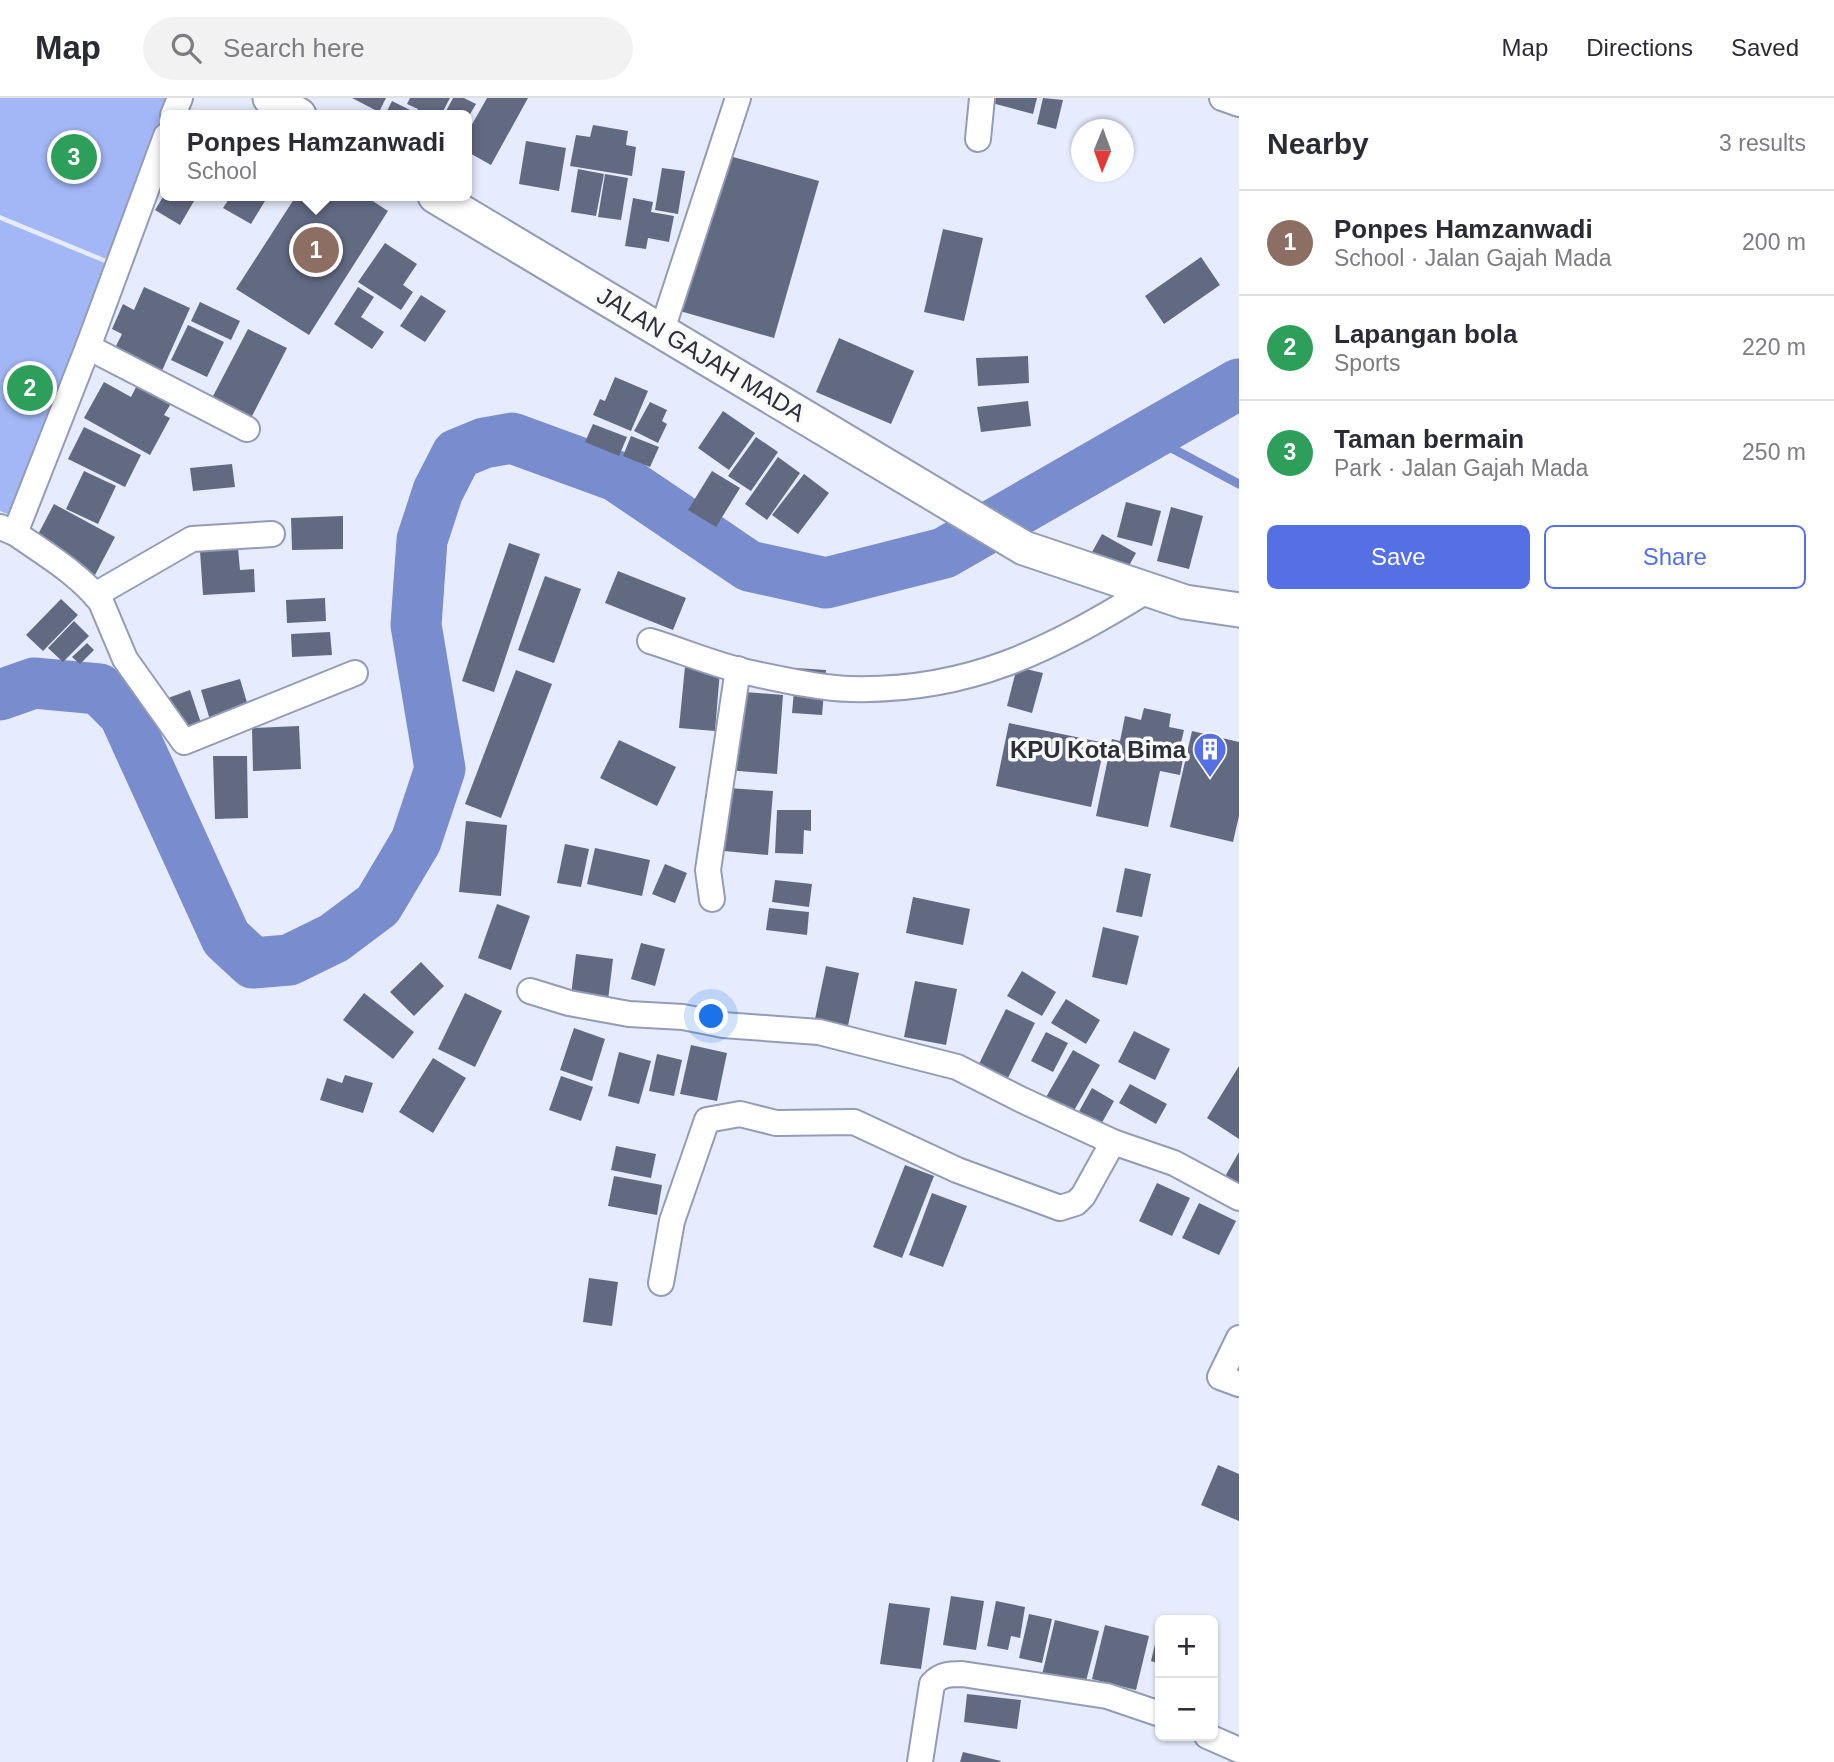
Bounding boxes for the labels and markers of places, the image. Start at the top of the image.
pin: 3 [51,131,97,183]
pin: 1 [293,224,339,276]
pin: 2 [7,362,53,414]
building icon: KPU Kota Bima [1191,730,1229,779]
place label: KPU Kota Bima [1010,736,1187,763]

